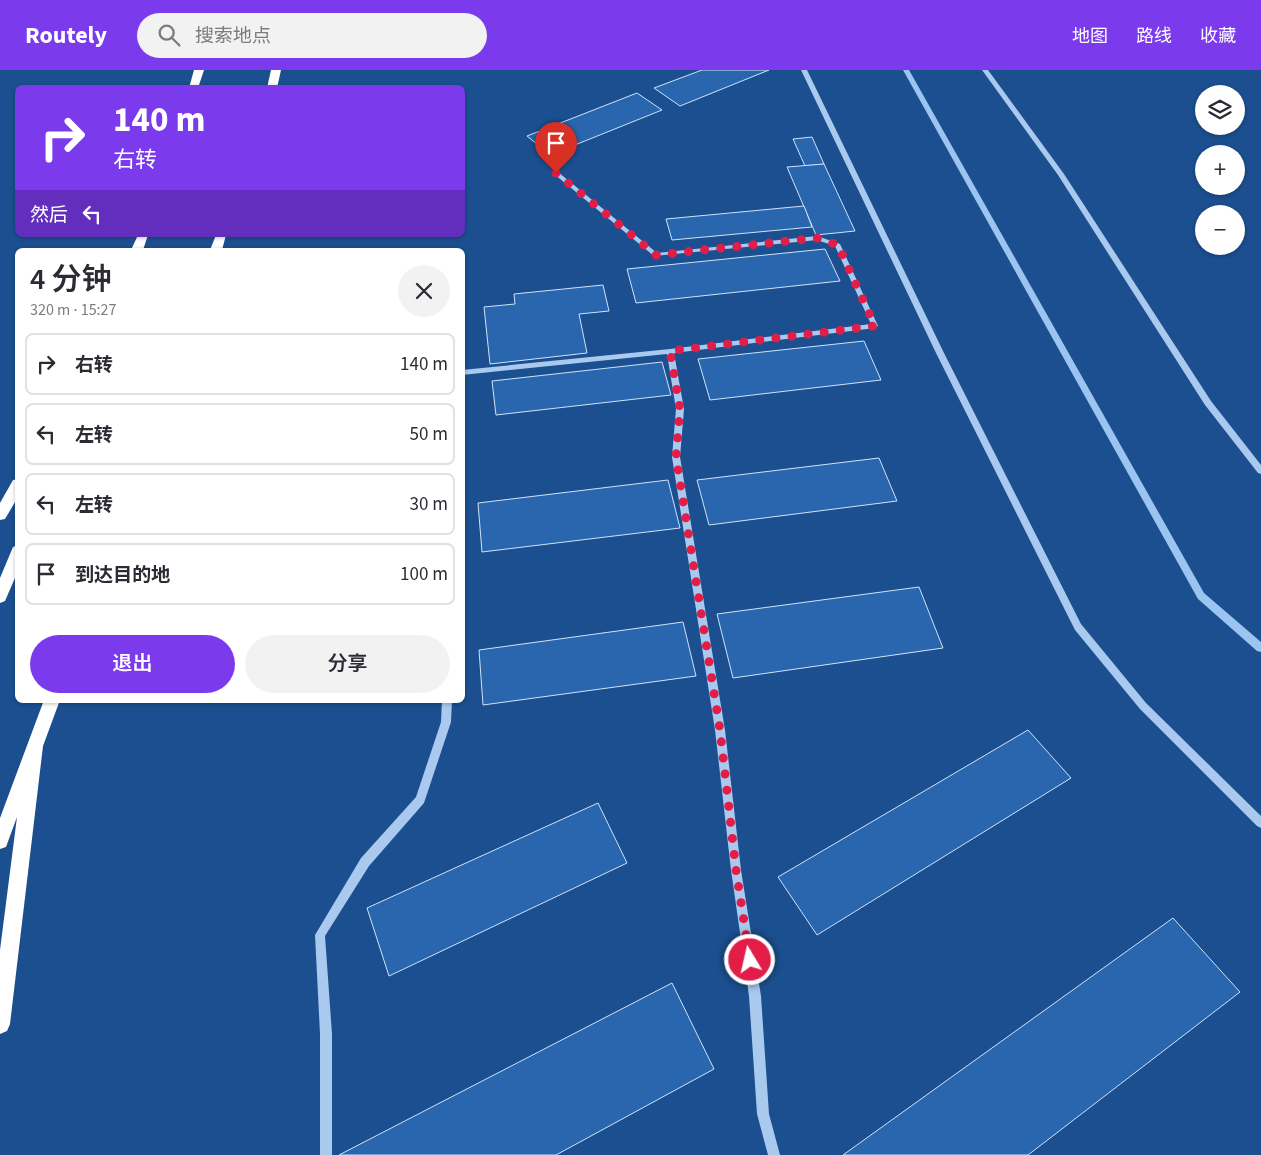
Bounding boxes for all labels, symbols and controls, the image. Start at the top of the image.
search box [137,13,487,58]
text: Routely [25,18,107,53]
icon: search [155,21,183,49]
text: 搜索地点 [195,23,271,50]
text: 地图 [1072,24,1108,49]
text: 路线 [1136,24,1172,49]
text: 收藏 [1200,24,1236,49]
map controls [1195,85,1245,255]
button: layers [1195,85,1245,135]
text: 140 m [113,95,205,145]
icon: right [30,105,95,170]
pin [535,122,577,173]
icon: arrive [542,129,570,157]
text: 右转 [113,144,157,176]
button: + [1195,145,1245,195]
icon: left [78,200,106,228]
text: 然后 [30,202,68,229]
button: − [1195,205,1245,255]
text: 4 分钟 [30,258,111,301]
button: close [398,265,450,317]
text: 320 m · 15:27 [30,299,117,321]
icon: right [32,350,60,378]
text: 140 m [400,351,448,378]
text: 右转 [75,352,113,379]
icon: left [32,420,60,448]
text: 50 m [410,421,448,448]
text: 左转 [75,422,113,449]
icon: left [32,490,60,518]
text: 30 m [410,491,448,518]
text: 左转 [75,492,113,519]
icon: arrive [32,560,60,588]
text: 100 m [400,561,448,588]
text: 到达目的地 [75,562,170,589]
button: 退出 [30,635,235,693]
button: 分享 [245,635,450,693]
position arrow [723,933,775,985]

